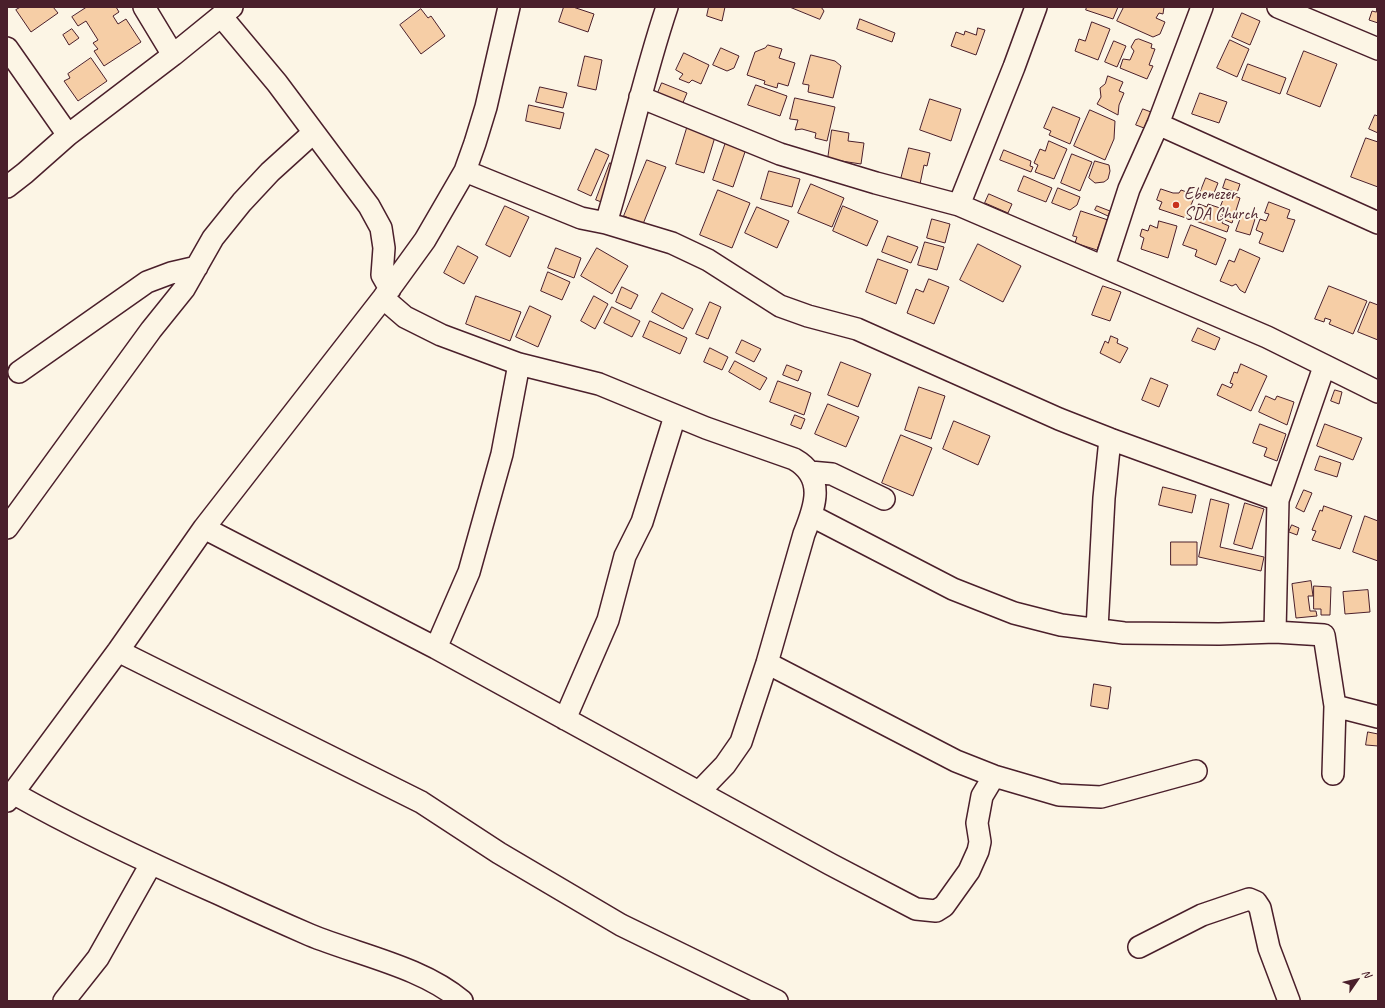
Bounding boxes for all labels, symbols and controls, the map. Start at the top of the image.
place label: Ebenezer SDA Church [1184,185,1257,225]
marker: Ebenezer SDA Church [1171,200,1181,210]
north arrow [1337,960,1377,1000]
text: N [1359,967,1375,980]

